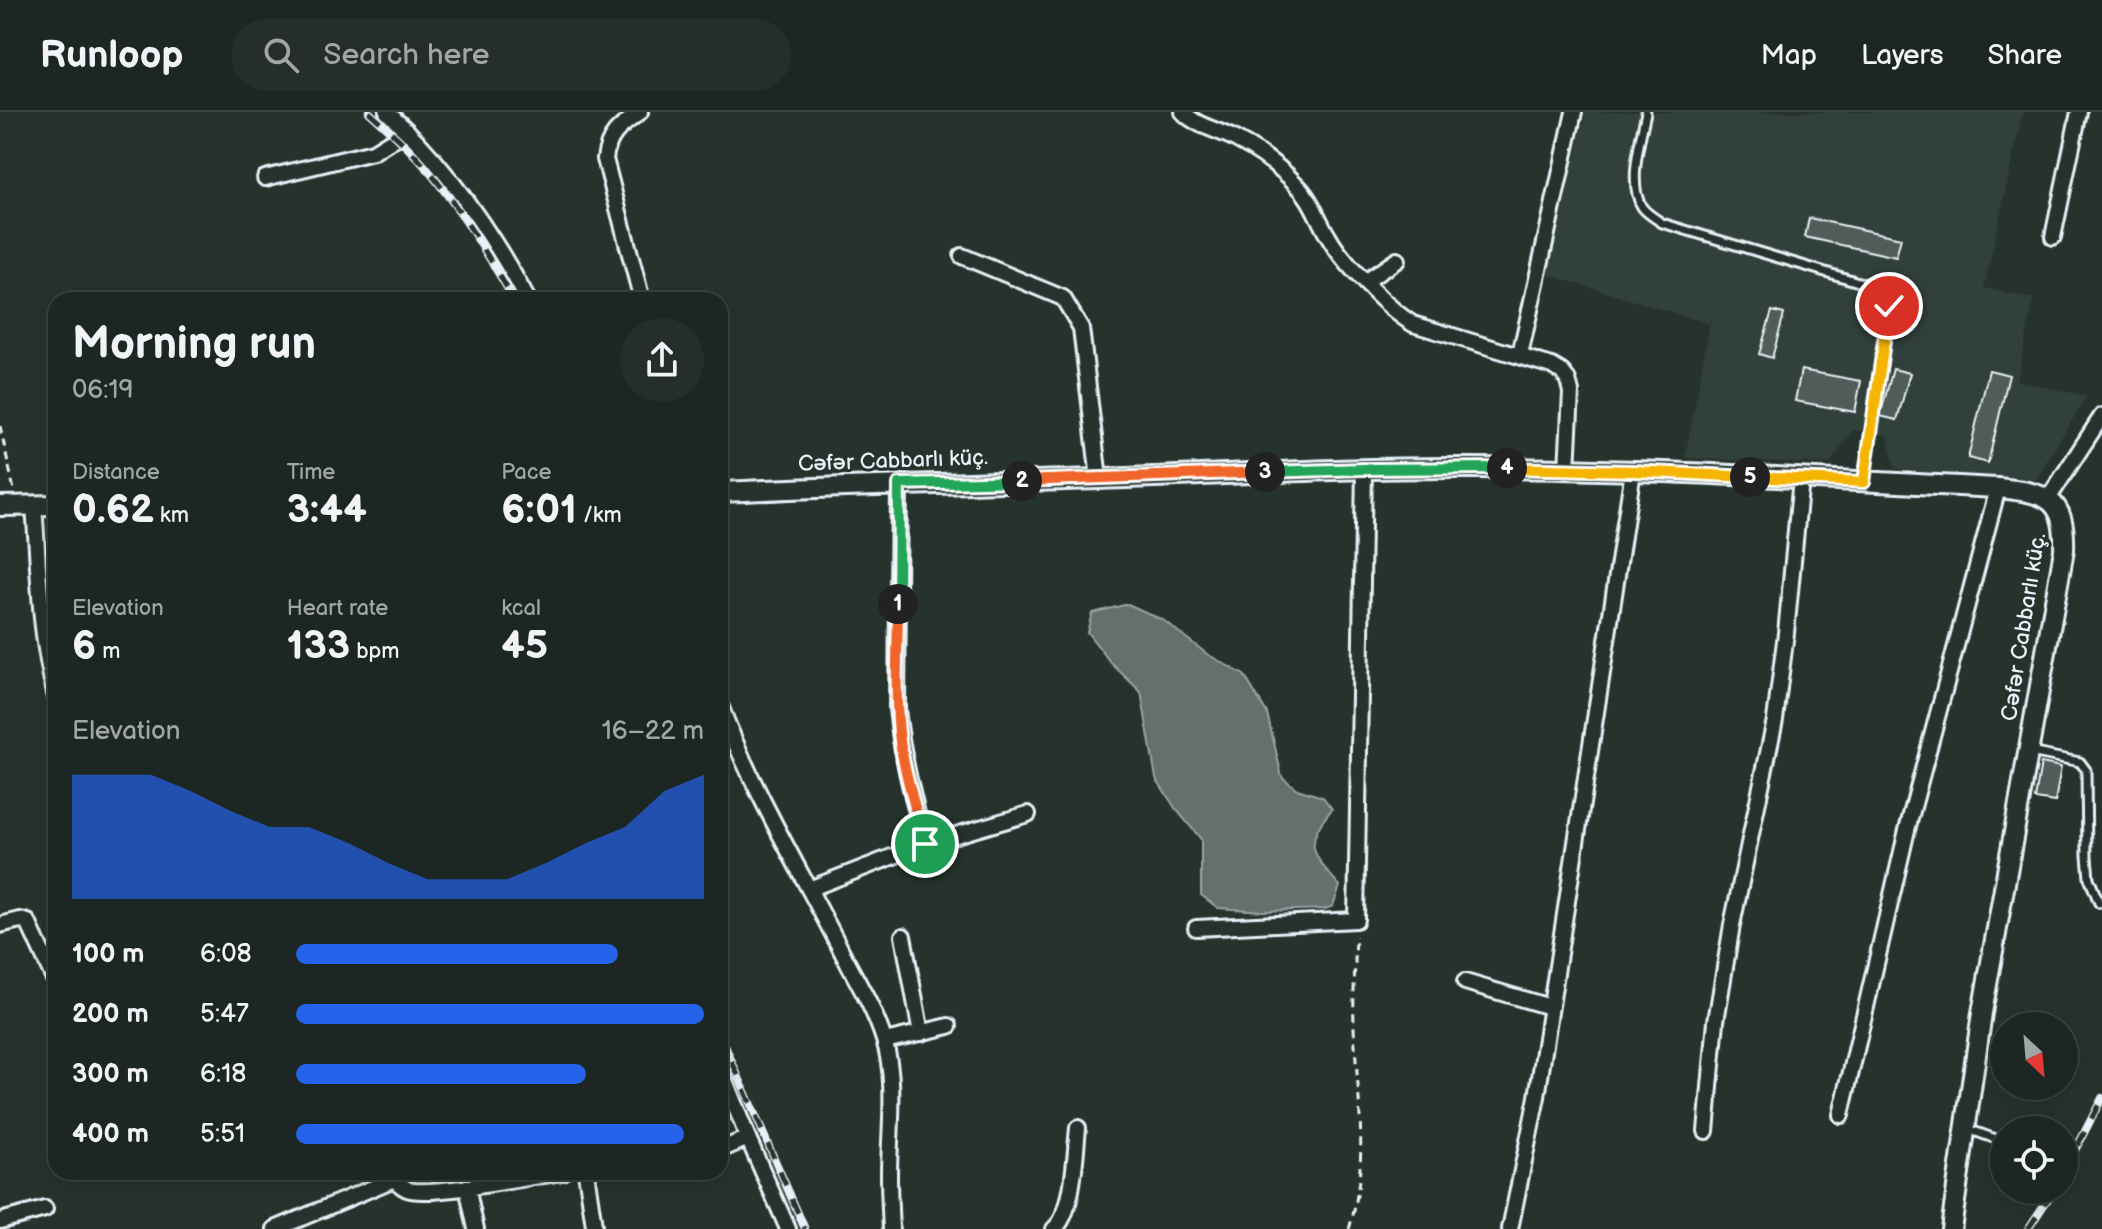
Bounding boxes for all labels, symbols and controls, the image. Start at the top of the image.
search box [231,19,791,91]
text: Runloop [40,33,183,78]
icon: search [259,33,303,77]
text: Search here [323,37,489,73]
text: Map [1761,39,1817,72]
text: Layers [1861,39,1944,72]
text: Share [1988,39,2062,72]
pin [1855,272,1923,340]
icon: check [1867,284,1911,328]
text: Morning run [72,318,316,371]
button: share [620,318,704,402]
text: 06:19 [72,375,134,406]
street label: Cəfər Cabbarlı küç. [797,444,989,478]
pin: 4 [1487,448,1527,488]
pin: 3 [1245,452,1285,492]
text: 4 [1501,454,1513,481]
pin: 5 [1730,457,1770,497]
text: 3 [1259,458,1271,485]
text: Distance [72,459,160,486]
text: Time [287,459,335,486]
text: Pace [501,459,552,486]
pin: 2 [1002,461,1042,501]
text: 5 [1744,463,1756,490]
text: 2 [1015,467,1029,494]
text: 0.62 [72,486,154,534]
text: 3:44 [287,486,367,534]
text: 6:01 [501,486,577,534]
text: km [154,502,189,529]
text: /km [577,502,622,529]
street label: Cəfər Cabbarlı küç. [1996,531,2052,723]
pin: 1 [878,584,918,624]
text: 1 [893,590,903,617]
text: Elevation [72,595,164,622]
text: Heart rate [287,595,388,622]
text: kcal [501,595,541,622]
text: 6 [72,622,96,670]
text: 133 [287,622,350,670]
text: 45 [501,622,548,670]
text: m [96,638,120,665]
text: bpm [350,638,400,665]
text: Elevation [72,716,180,747]
text: 16–22 m [602,716,704,747]
pin [891,810,959,878]
icon: arrive [903,822,947,866]
text: 100 m [72,939,145,970]
text: 6:08 [200,939,252,970]
text: 200 m [72,999,149,1030]
text: 5:47 [200,999,249,1030]
north arrow [1990,1012,2078,1100]
map controls [1990,1012,2078,1204]
text: 300 m [72,1059,149,1090]
text: 6:18 [200,1059,246,1090]
button: locate [1990,1116,2078,1204]
text: 400 m [72,1119,149,1150]
text: 5:51 [200,1119,245,1150]

